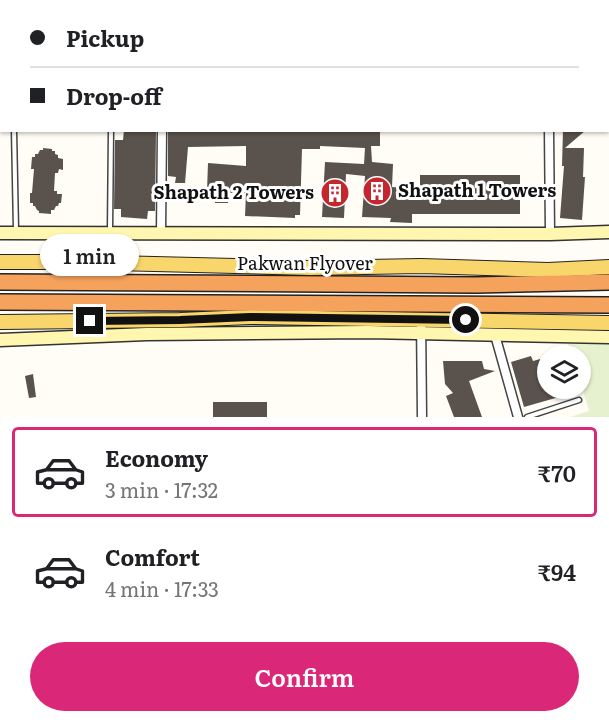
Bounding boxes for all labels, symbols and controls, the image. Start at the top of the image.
text: Pickup [66,21,144,54]
text: Drop-off [66,79,162,112]
building icon: Shapath 1 Towers [361,175,393,207]
place label: Shapath 1 Towers [398,176,556,203]
building icon: Shapath 2 Towers [319,177,351,209]
place label: Shapath 2 Towers [153,178,314,205]
callout: 1 min [40,234,140,276]
text: 1 min [63,240,116,270]
street label: Pakwan Flyover [237,249,373,276]
route start [452,306,479,333]
route end [76,307,103,334]
map controls [537,345,591,399]
button: layers [537,345,591,399]
text: Economy [105,441,208,474]
icon: car [33,445,87,499]
text: ₹70 [538,456,576,489]
text: 3 min · 17:32 [105,474,218,504]
text: Comfort [105,540,200,573]
icon: car [33,544,87,598]
text: ₹94 [538,555,576,588]
text: 4 min · 17:33 [105,573,219,603]
button: Confirm [30,642,579,711]

